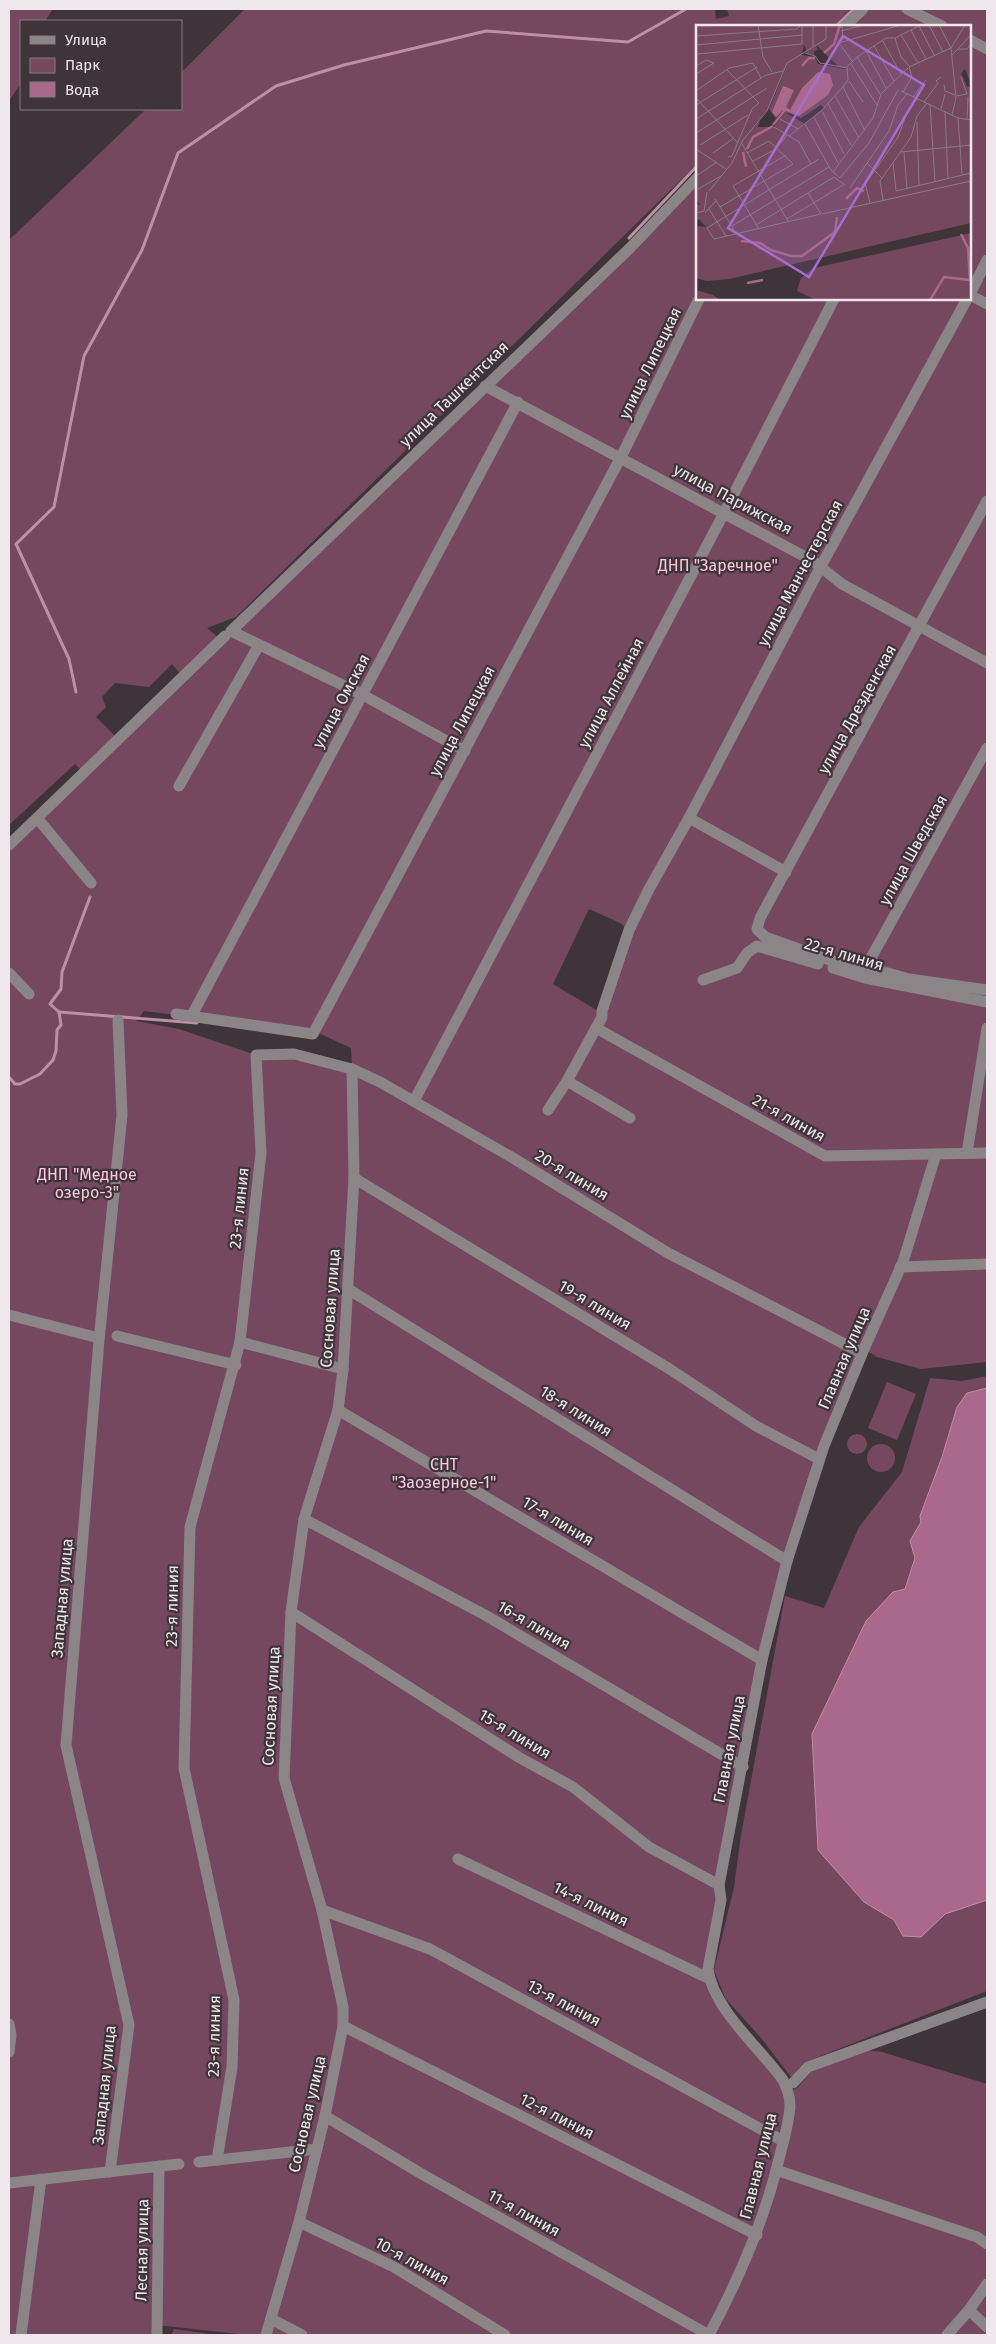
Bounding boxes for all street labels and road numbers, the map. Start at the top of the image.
street label: улица Липецкая [615,304,685,422]
street label: улица Ташкентская [396,337,512,451]
street label: улица Парижская [670,460,796,538]
street label: улица Манчестерская [753,497,847,649]
street label: улица Аллейная [574,635,648,751]
street label: улица Дрезденская [814,641,900,777]
street label: улица Омская [308,651,374,751]
street label: улица Липецкая [425,663,499,779]
street label: улица Шведская [875,791,951,909]
street label: 22-я линия [802,934,886,974]
street label: 21-я линия [749,1090,829,1146]
street label: 20-я линия [532,1146,612,1204]
street label: 23-я линия [225,1166,253,1250]
street label: Сосновая улица [316,1248,344,1368]
street label: 19-я линия [555,1276,635,1334]
street label: Главная улица [814,1304,874,1412]
street label: 18-я линия [536,1381,616,1441]
street label: 17-я линия [519,1492,597,1550]
street label: Западная улица [47,1537,77,1659]
street label: 23-я линия [162,1565,182,1647]
street label: 16-я линия [494,1596,574,1654]
street label: Сосновая улица [258,1646,284,1766]
street label: Главная улица [709,1694,749,1804]
street label: 15-я линия [475,1705,555,1763]
street label: 14-я линия [550,1878,632,1930]
street label: 13-я линия [524,1976,604,2030]
street label: 23-я линия [204,1995,224,2077]
street label: Западная улица [88,2024,120,2146]
street label: Сосновая улица [284,2054,330,2174]
street label: 12-я линия [517,2089,597,2143]
street label: Главная улица [736,2111,780,2221]
street label: 11-я линия [485,2185,563,2241]
street label: Лесная улица [132,2198,152,2302]
street label: 10-я линия [372,2233,452,2289]

